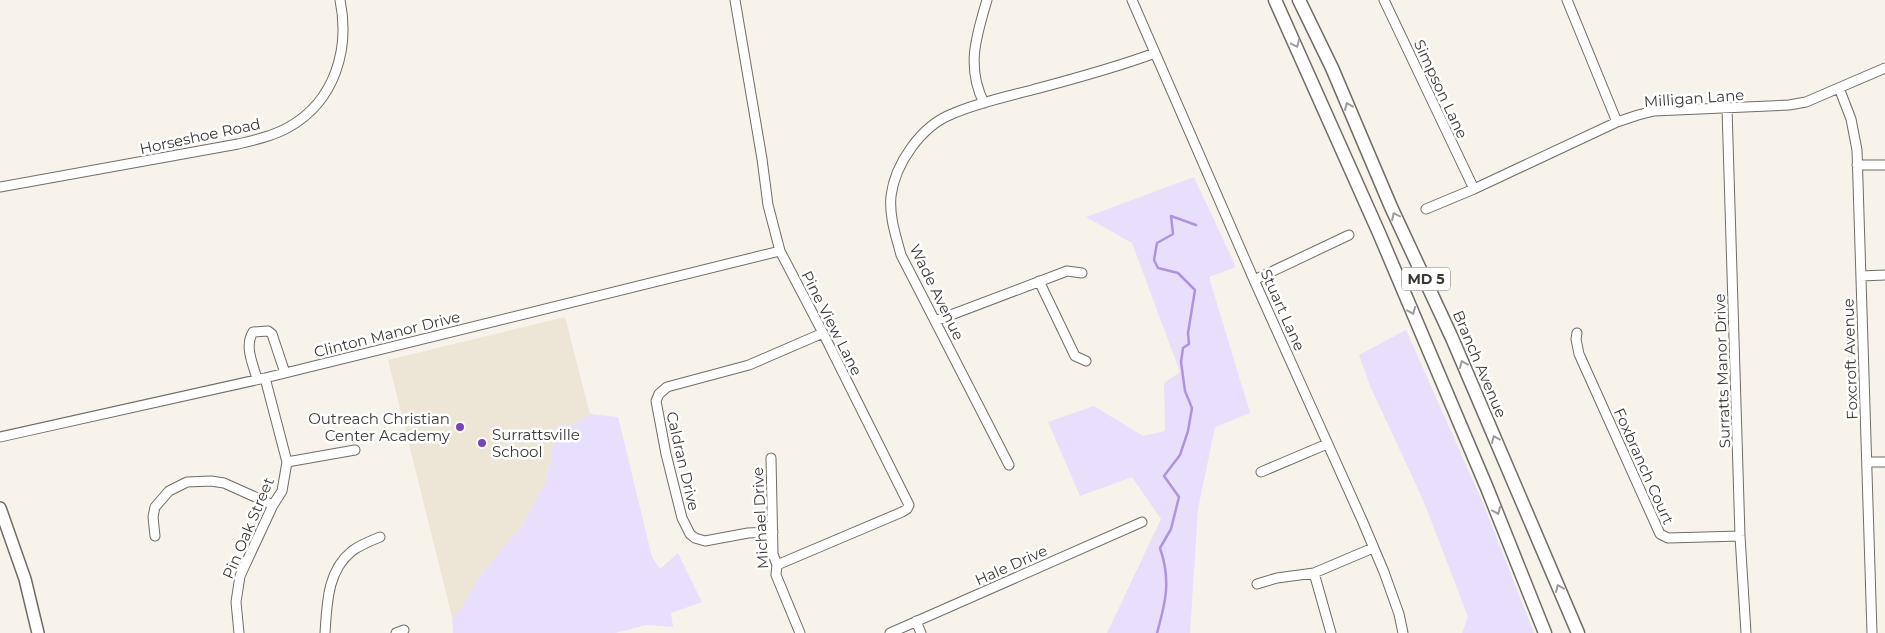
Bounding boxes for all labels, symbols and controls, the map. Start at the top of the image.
street label: Simpson Lane [1410,36,1472,142]
one-way arrow [1289,39,1300,48]
street label: Milligan Lane [1643,85,1745,111]
one-way arrow [1343,102,1354,111]
street label: Horseshoe Road [138,114,262,158]
one-way arrow [1391,212,1402,221]
street label: Wade Avenue [906,241,968,343]
street label: Stuart Lane [1257,266,1309,354]
street label: Pine View Lane [797,267,867,379]
road number: MD 5 [1402,268,1450,290]
street label: Surratts Manor Drive [1710,293,1734,449]
street label: Foxcroft Avenue [1838,298,1862,420]
one-way arrow [1406,306,1416,314]
street label: Clinton Manor Drive [312,307,462,361]
street label: Branch Avenue [1449,307,1511,421]
one-way arrow [1458,360,1469,369]
street label: Foxbranch Court [1610,405,1678,527]
place label: Outreach Christian Center Academy [308,409,451,445]
street label: Caldran Drive [662,410,704,512]
marker: Outreach Christian Center Academy [454,421,466,433]
place label: Surrattsville School [492,425,580,461]
one-way arrow [1490,435,1501,444]
marker: Surrattsville School [476,437,488,449]
street label: Michael Drive [748,467,772,569]
street label: Pin Oak Street [218,474,278,582]
one-way arrow [1491,506,1501,514]
street label: Hale Drive [972,541,1050,589]
one-way arrow [1555,584,1566,593]

